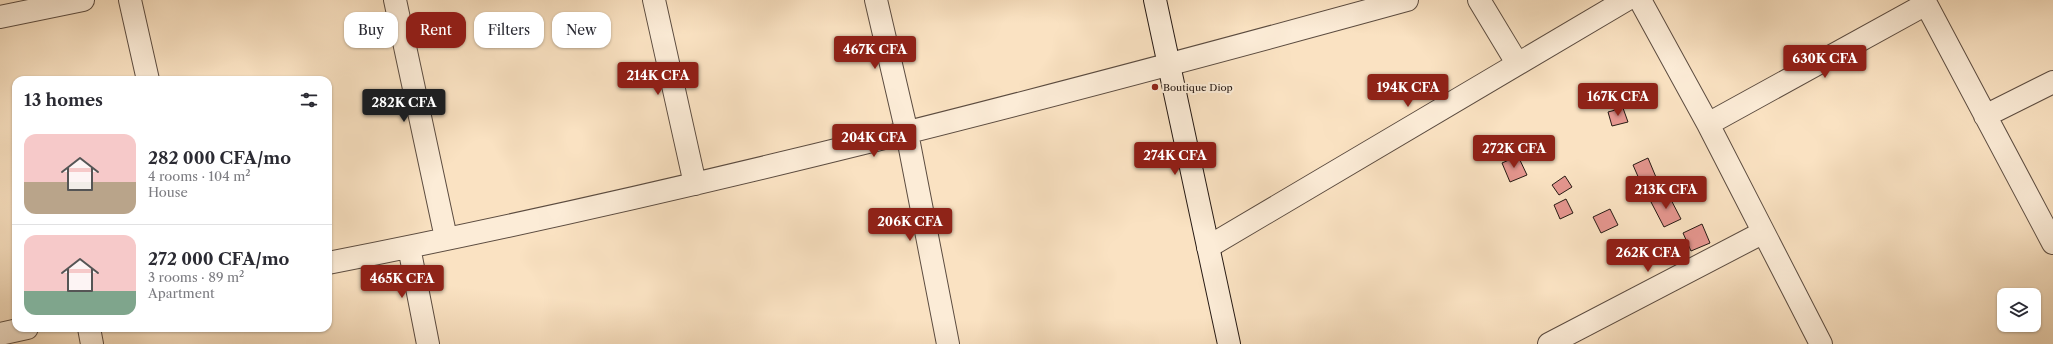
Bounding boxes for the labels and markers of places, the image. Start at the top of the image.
pin: 467K CFA [834,36,916,70]
pin: 630K CFA [1784,45,1866,79]
pin: 214K CFA [617,62,699,96]
pin: 194K CFA [1367,74,1449,108]
place label: Boutique Diop [1163,81,1233,94]
marker: Boutique Diop [1150,82,1160,92]
pin: 167K CFA [1577,83,1659,117]
pin: 282K CFA [363,89,445,123]
pin: 204K CFA [833,124,915,158]
pin: 272K CFA [1473,135,1555,169]
pin: 274K CFA [1134,142,1216,176]
pin: 213K CFA [1625,176,1707,210]
pin: 206K CFA [869,208,951,242]
pin: 262K CFA [1607,239,1689,273]
pin: 465K CFA [361,265,443,299]

